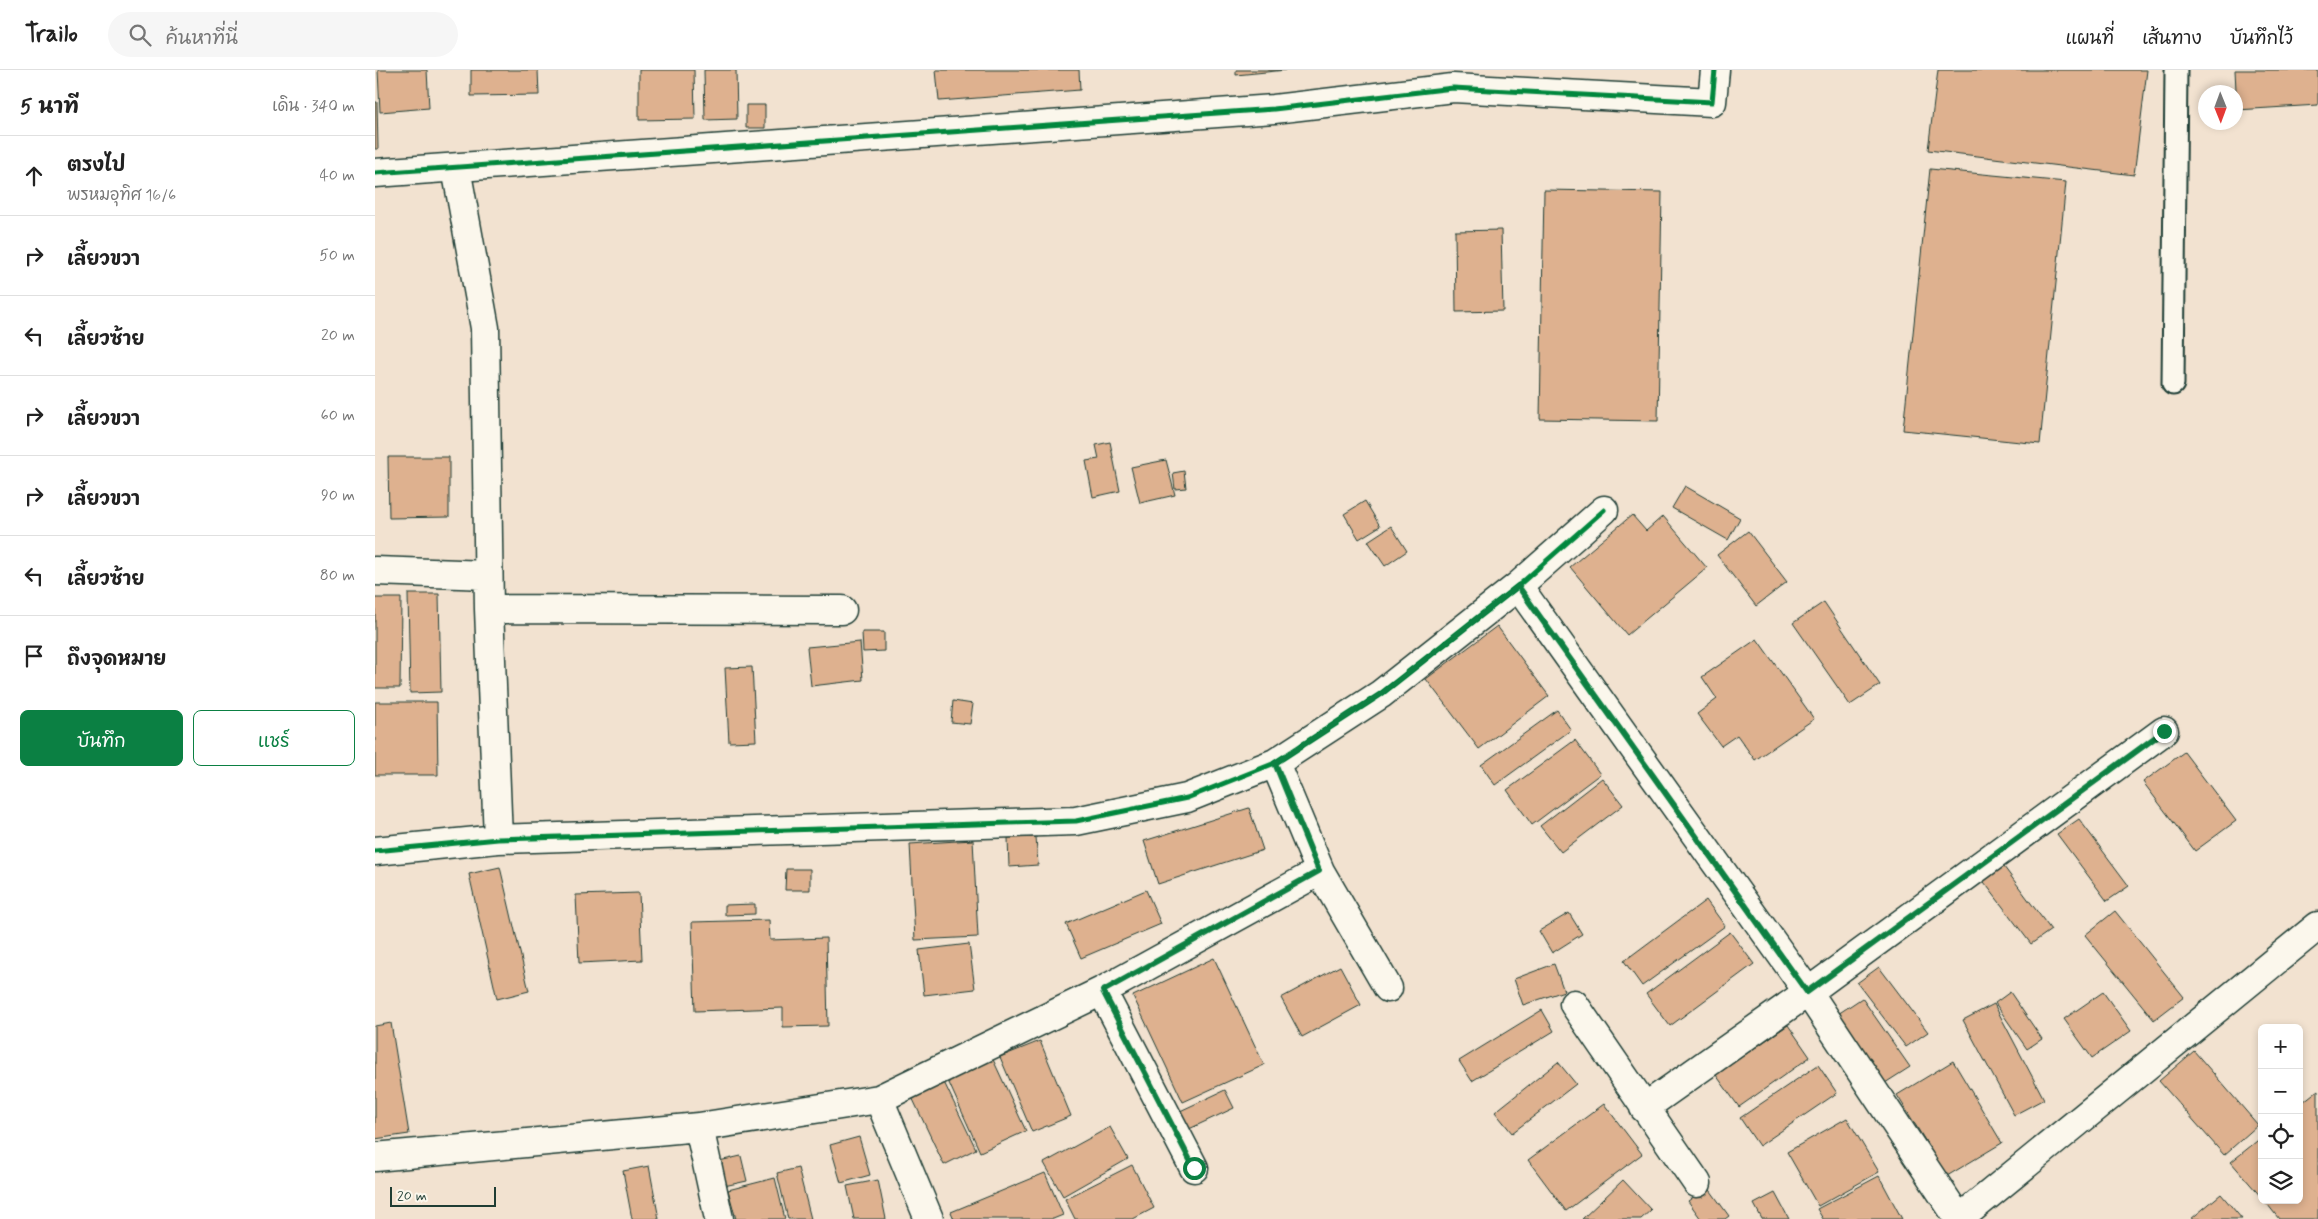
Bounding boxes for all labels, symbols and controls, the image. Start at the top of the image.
search box [108,12,458,57]
text: Trailo [25,19,78,50]
icon: search [126,21,154,49]
text: ค้นหาที่นี่ [166,26,238,51]
text: แผนที่ [2066,27,2114,51]
text: เส้นทาง [2142,27,2202,51]
text: บันทึกไว้ [2230,27,2293,51]
north arrow [2198,85,2243,130]
text: 5 นาที [20,93,79,121]
text: เดิน · 340 m [272,96,355,117]
text: ตรงไป [67,153,125,178]
icon: ahead [20,162,48,190]
text: 40 m [319,165,355,186]
text: พรหมอุทิศ 16/6 [67,185,176,206]
icon: right [20,242,48,270]
text: 50 m [319,245,355,266]
text: เลี้ยวขวา [67,247,140,272]
icon: left [20,322,48,350]
text: 20 m [321,325,355,346]
text: เลี้ยวซ้าย [67,327,144,352]
icon: right [20,402,48,430]
text: 60 m [321,405,355,426]
text: เลี้ยวขวา [67,407,140,432]
icon: right [20,482,48,510]
text: 90 m [321,485,355,506]
text: เลี้ยวขวา [67,487,140,512]
icon: left [20,562,48,590]
text: 80 m [320,565,355,586]
text: เลี้ยวซ้าย [67,567,144,592]
icon: arrive [20,642,48,670]
text: ถึงจุดหมาย [67,647,166,672]
button: บันทึก [20,710,183,766]
button: แชร์ [193,710,355,766]
route end [2153,720,2176,743]
map controls [2258,1024,2303,1204]
button: + [2258,1024,2303,1069]
button: − [2258,1069,2303,1114]
button: locate [2258,1114,2303,1159]
route start [1183,1157,1206,1180]
button: layers [2258,1159,2303,1204]
scale bar [390,1184,496,1207]
text: 20 m [397,1187,427,1205]

